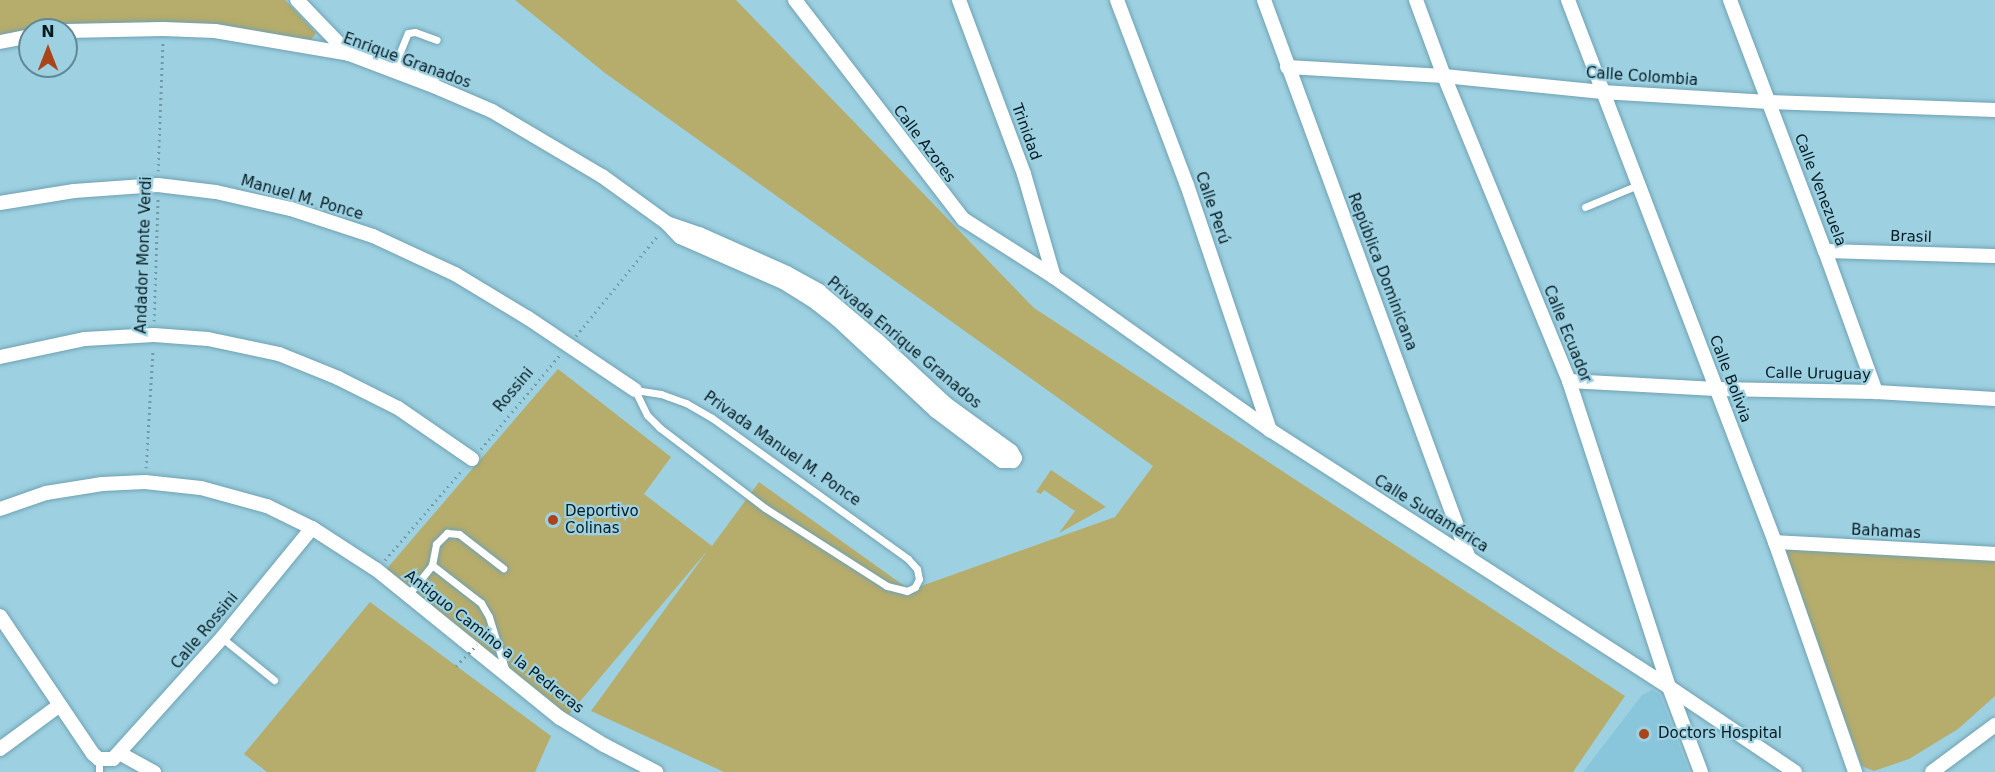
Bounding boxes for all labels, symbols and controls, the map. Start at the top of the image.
north arrow [18,18,78,78]
text: N [41,22,55,41]
street label: Enrique Granados [341,30,473,92]
street label: Calle Colombia [1585,64,1699,90]
street label: Trinidad [1007,101,1045,163]
street label: Calle Azores [889,102,959,186]
street label: Calle Venezuela [1790,131,1850,249]
street label: Calle Perú [1191,169,1233,247]
street label: Manuel M. Ponce [239,172,365,224]
street label: Andador Monte Verdi [132,176,156,334]
street label: República Dominicana [1344,191,1420,353]
street label: Brasil [1890,227,1932,247]
street label: Privada Enrique Granados [823,273,985,413]
street label: Calle Ecuador [1539,283,1595,385]
street label: Calle Bolivia [1705,333,1755,425]
street label: Rossini [490,364,538,416]
street label: Calle Uruguay [1765,364,1871,384]
street label: Privada Manuel M. Ponce [700,388,864,510]
street label: Calle Sudamérica [1371,472,1491,556]
place label: Deportivo Colinas [565,502,639,537]
marker: Deportivo Colinas [546,513,560,527]
street label: Bahamas [1851,521,1921,543]
street label: Antiguo Camino a la Pedreras [401,566,587,718]
street label: Calle Rossini [168,589,242,673]
marker: Doctors Hospital [1635,725,1653,743]
place label: Doctors Hospital [1658,725,1782,743]

